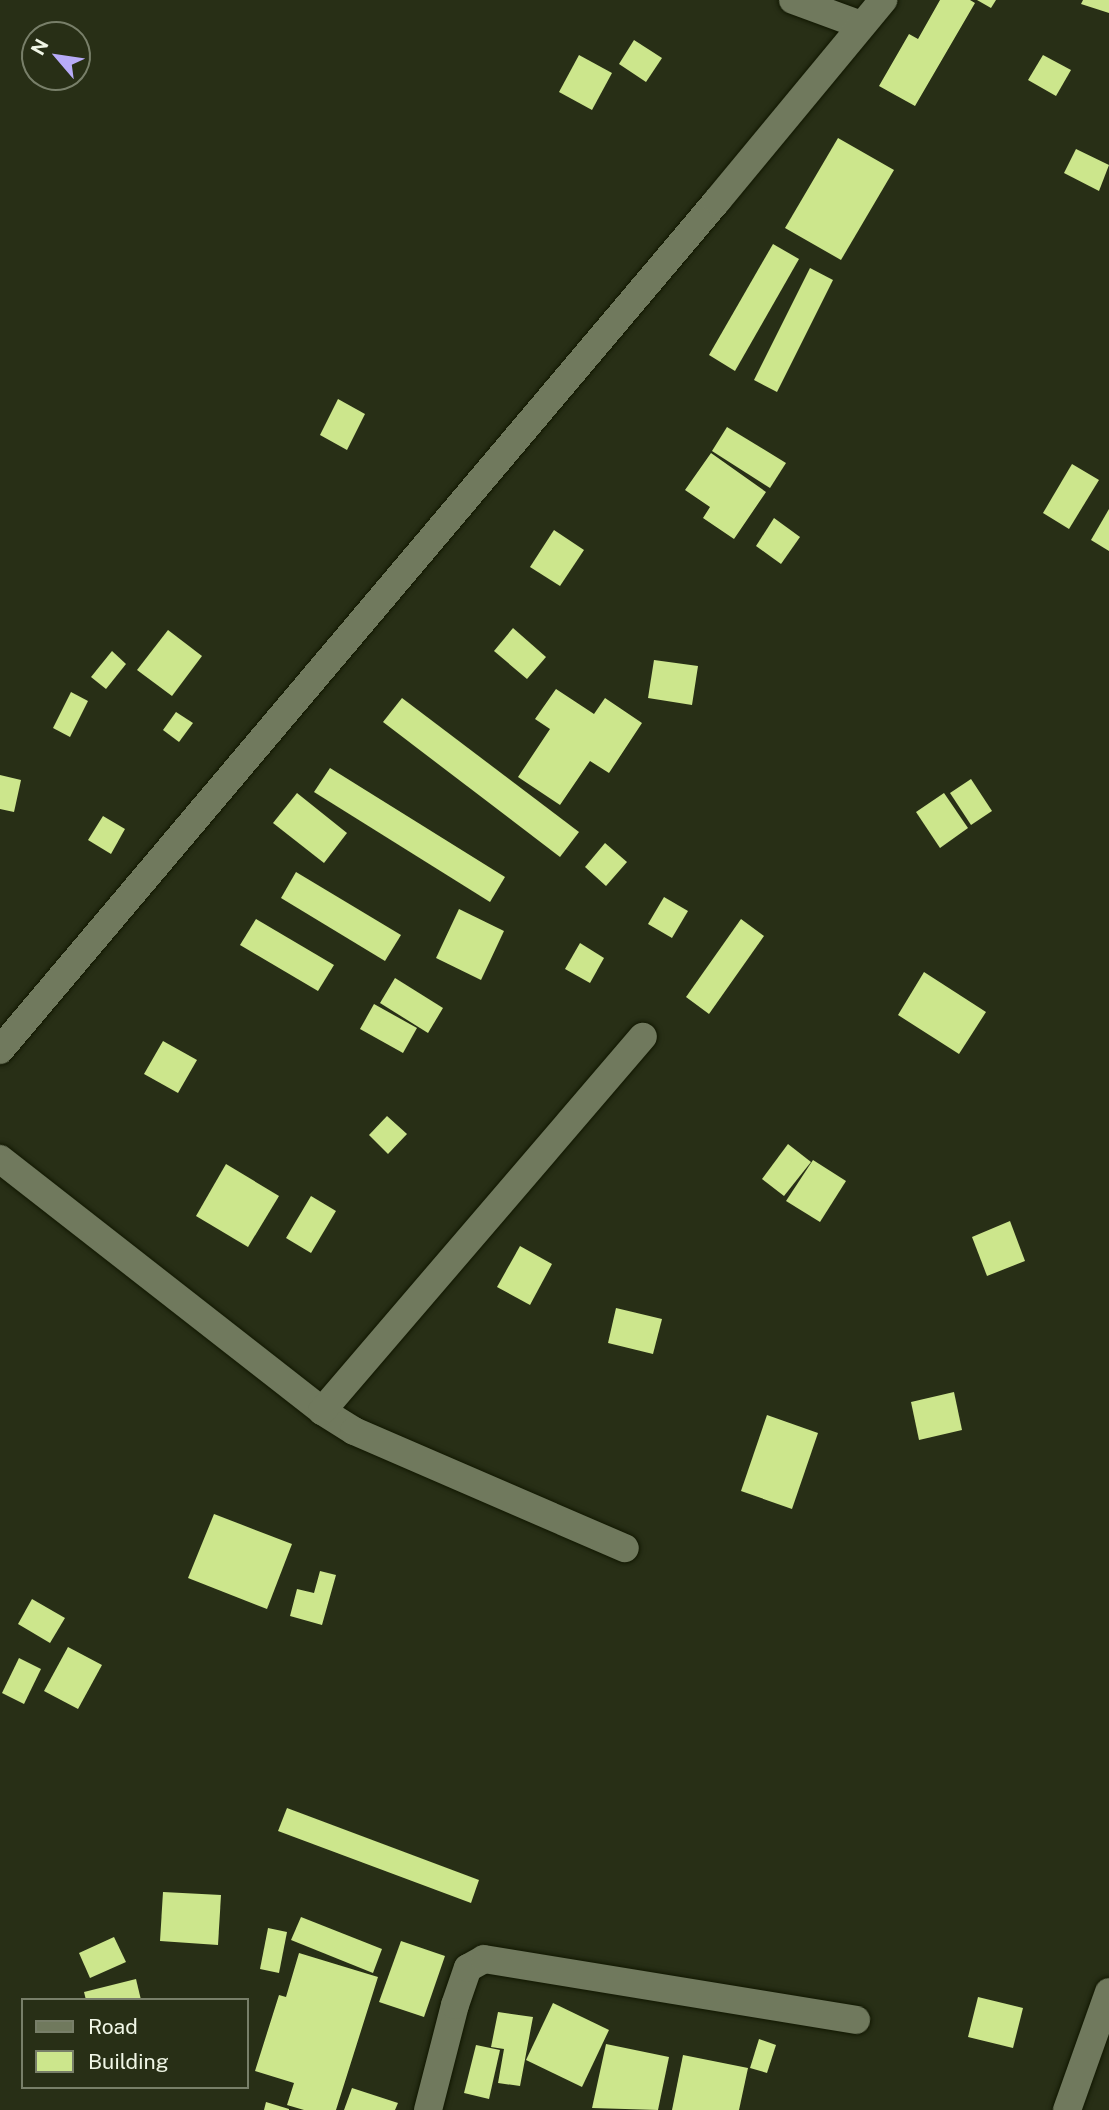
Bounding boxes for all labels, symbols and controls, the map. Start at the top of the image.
north arrow [21,21,91,91]
text: N [26,35,53,59]
legend [21,1998,248,2089]
text: Road [88,2014,138,2039]
text: Building [88,2049,169,2074]

